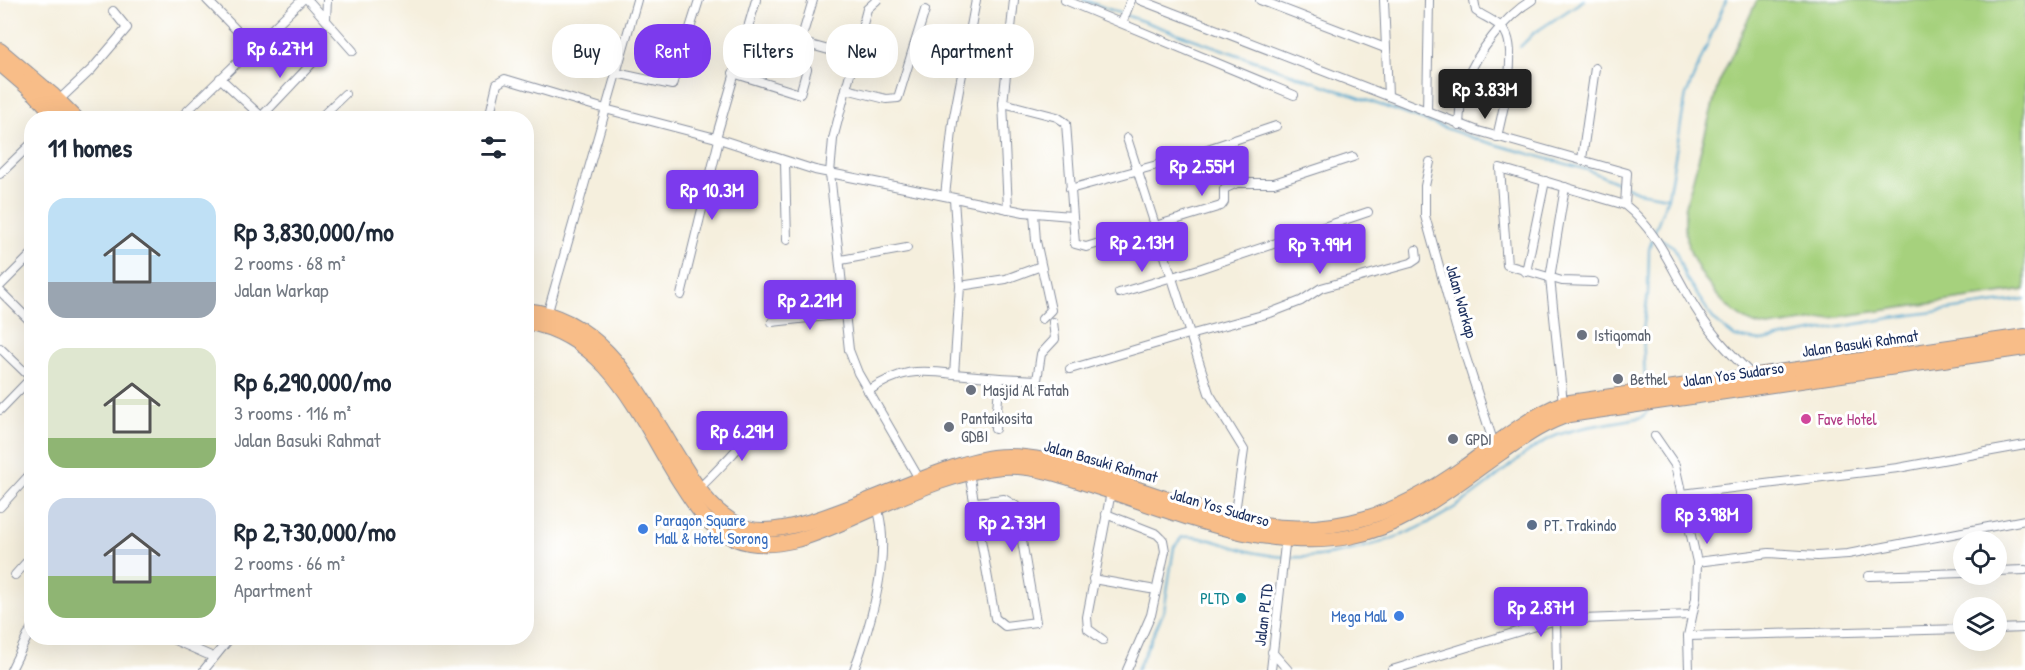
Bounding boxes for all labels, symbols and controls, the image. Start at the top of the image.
chip: Buy [552,24,622,78]
chip: Rent [634,24,711,78]
chip: Filters [723,24,814,78]
chip: New [826,24,898,78]
chip: Apartment [910,24,1034,78]
pin: Rp 6.27M [218,28,342,79]
text: Rp 6.27M [247,34,313,61]
pin: Rp 3.83M [1423,69,1547,120]
text: Rp 3.83M [1453,75,1518,102]
text: 11 homes [48,130,132,165]
icon: filters [477,131,510,164]
pin: Rp 2.55M [1140,146,1264,197]
text: Rp 2.55M [1170,152,1234,179]
pin: Rp 10.3M [650,170,774,221]
text: Rp 10.3M [680,176,744,203]
text: Rp 3,830,000/mo [234,214,394,249]
icon: home [96,222,168,294]
pin: Rp 2.13M [1080,222,1204,273]
pin: Rp 7.99M [1258,224,1382,275]
text: Rp 2.13M [1110,228,1174,255]
text: Rp 7.99M [1289,230,1352,257]
text: 2 rooms · 68 m² [234,249,346,276]
street label: Jalan Warkap [1441,262,1483,341]
text: Jalan Warkap [234,276,329,303]
pin: Rp 2.21M [748,280,872,331]
text: Rp 2.21M [778,286,842,313]
place label: Istiqomah [1594,324,1651,346]
street label: Jalan Basuki Rahmat [1800,324,1920,362]
marker: Istiqomah [1575,328,1589,342]
street label: Jalan Yos Sudarso [1681,356,1786,392]
text: Rp 6,290,000/mo [234,364,391,399]
place label: Bethel [1630,368,1668,390]
icon: home [96,372,168,444]
marker: Bethel [1611,372,1625,386]
place label: Masjid Al Fatah [983,379,1069,401]
marker: Masjid Al Fatah [964,383,978,397]
text: 3 rooms · 116 m² [234,399,351,426]
place label: Pantaikosita GDBI [961,407,1032,447]
place label: Fave Hotel [1817,408,1878,430]
pin: Rp 6.29M [680,411,804,462]
marker: Fave Hotel [1799,412,1813,426]
text: Rp 6.29M [710,417,774,444]
marker: Pantaikosita GDBI [942,420,956,434]
text: Jalan Basuki Rahmat [234,426,381,453]
place label: GPDI [1465,428,1492,450]
marker: GPDI [1446,432,1460,446]
street label: Jalan Basuki Rahmat [1042,434,1161,488]
street label: Jalan Yos Sudarso [1168,482,1273,532]
pin: Rp 3.98M [1645,494,1769,545]
text: Rp 3.98M [1675,500,1739,527]
pin: Rp 2.73M [950,502,1074,553]
text: Rp 2.73M [979,508,1045,535]
place label: Paragon Square Mall & Hotel Sorong [655,509,768,549]
text: Rp 2,730,000/mo [234,514,396,549]
place label: PT. Trakindo [1544,514,1617,536]
marker: PT. Trakindo [1525,518,1539,532]
icon: home [96,522,168,594]
marker: Paragon Square Mall & Hotel Sorong [636,522,650,536]
map controls [1953,531,2007,651]
button: locate [1953,531,2007,585]
text: 2 rooms · 66 m² [234,549,345,576]
text: Apartment [234,576,312,603]
street label: Jalan PLTD [1248,582,1278,647]
place label: PLTD [1200,587,1229,609]
pin: Rp 2.87M [1479,587,1603,638]
marker: PLTD [1234,591,1248,605]
text: Rp 2.87M [1508,593,1574,620]
button: layers [1953,597,2007,651]
place label: Mega Mall [1331,605,1387,627]
marker: Mega Mall [1392,609,1406,623]

